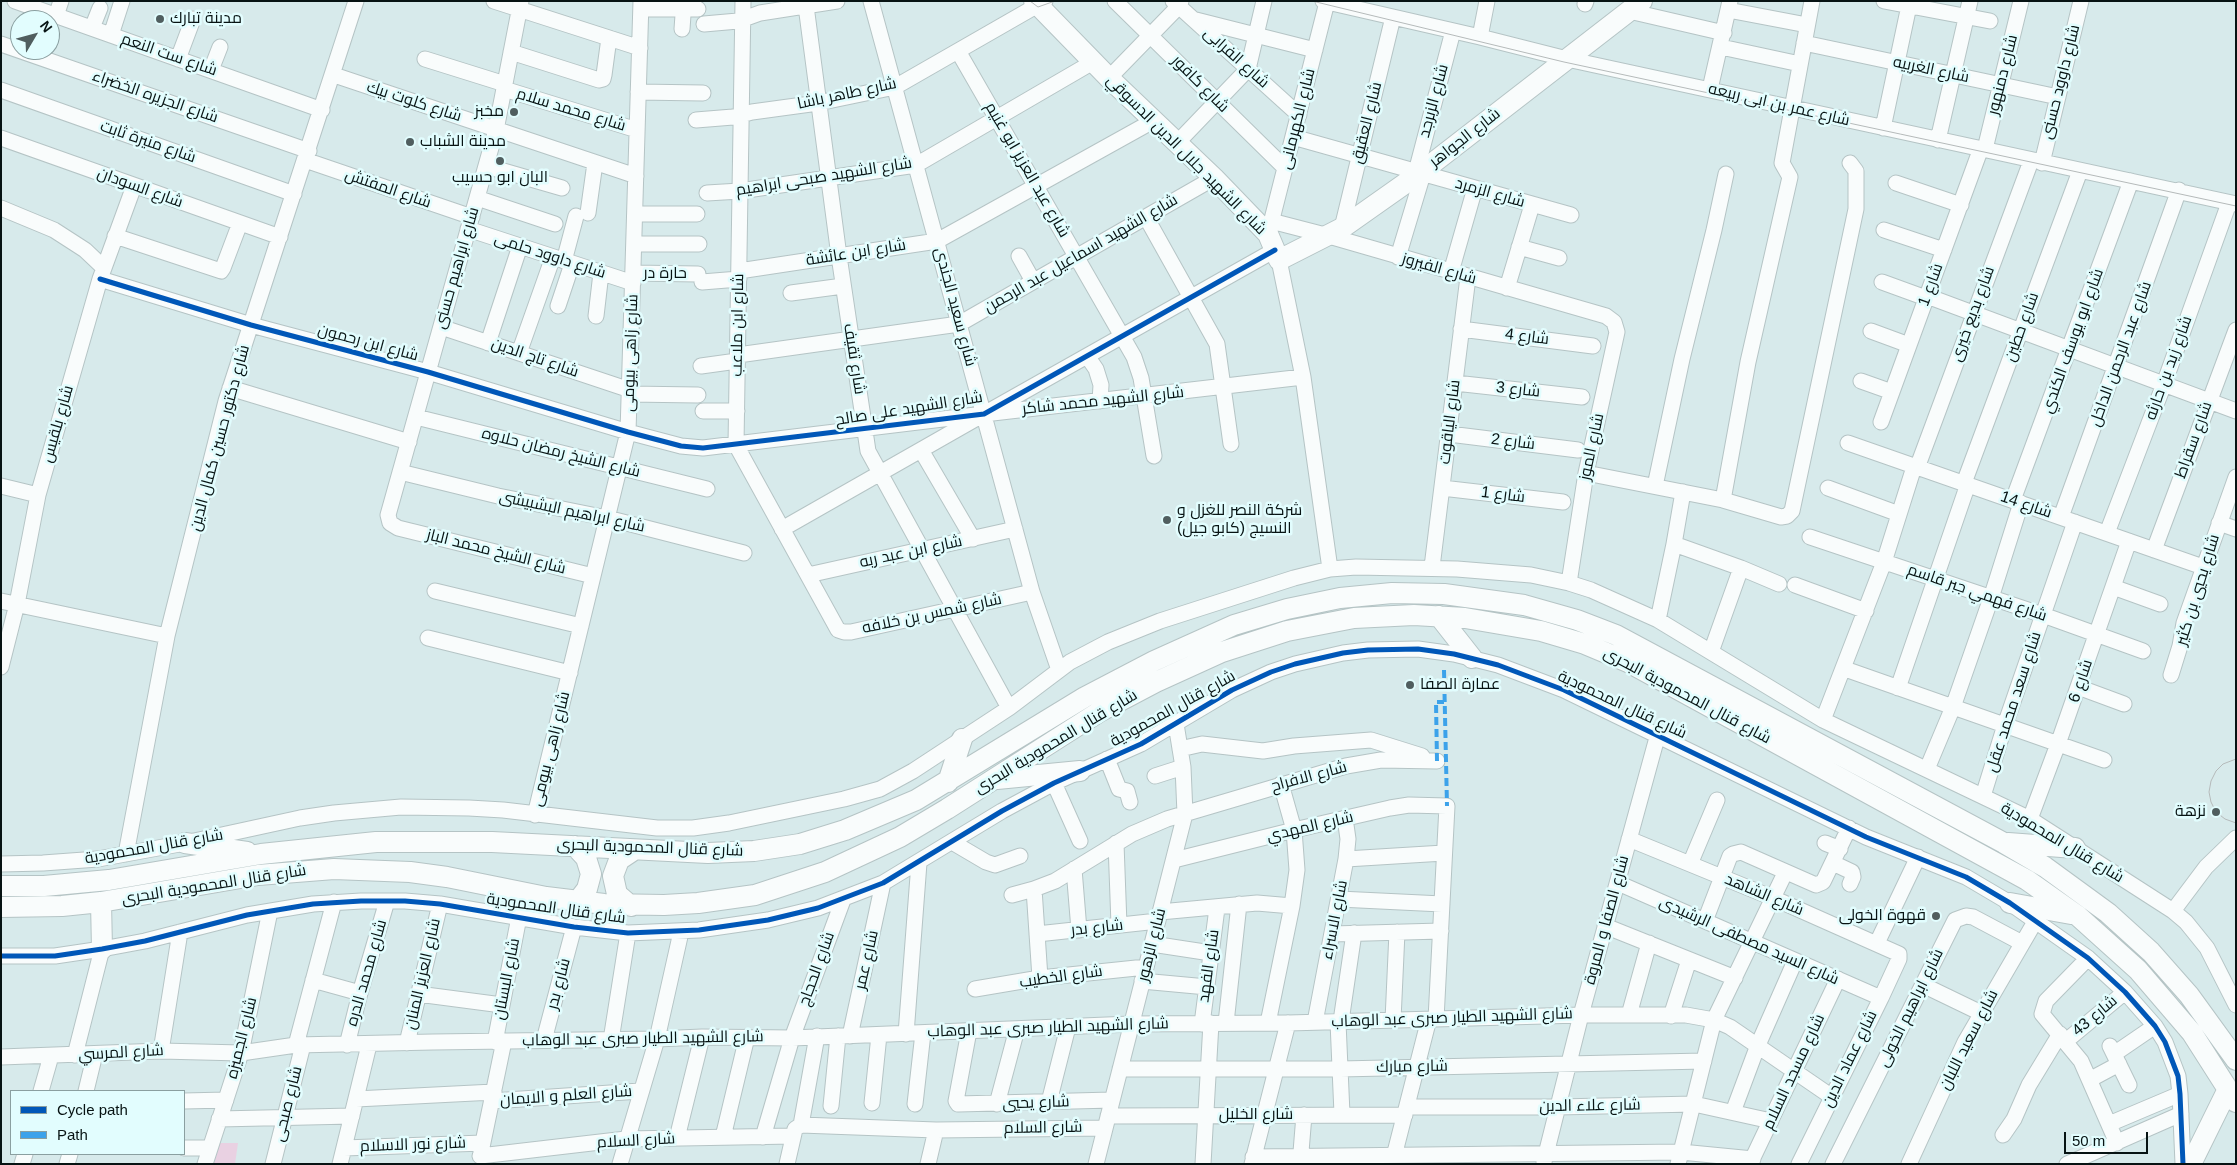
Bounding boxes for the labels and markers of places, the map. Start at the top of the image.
place label: مدينة تبارك [170,9,242,29]
marker: مدينة تبارك [154,13,166,25]
place label: مخبز [475,102,504,122]
marker: مخبز [508,106,520,118]
place label: مدينة الشباب [420,132,506,152]
marker: مدينة الشباب [404,136,416,148]
marker: البان ابو حسيب [494,155,506,167]
place label: البان ابو حسيب [452,168,548,188]
place label: شركة النصر للغزل و النسيج (كابو جيل) [1177,501,1302,539]
marker: شركة النصر للغزل و النسيج (كابو جيل) [1161,514,1173,526]
place label: عمارة الصفا [1420,675,1500,695]
marker: عمارة الصفا [1404,679,1416,691]
place label: نزهة [2175,802,2206,822]
marker: نزهة [2210,806,2222,818]
place label: قهوة الخولى [1839,906,1926,926]
marker: قهوة الخولى [1930,910,1942,922]

